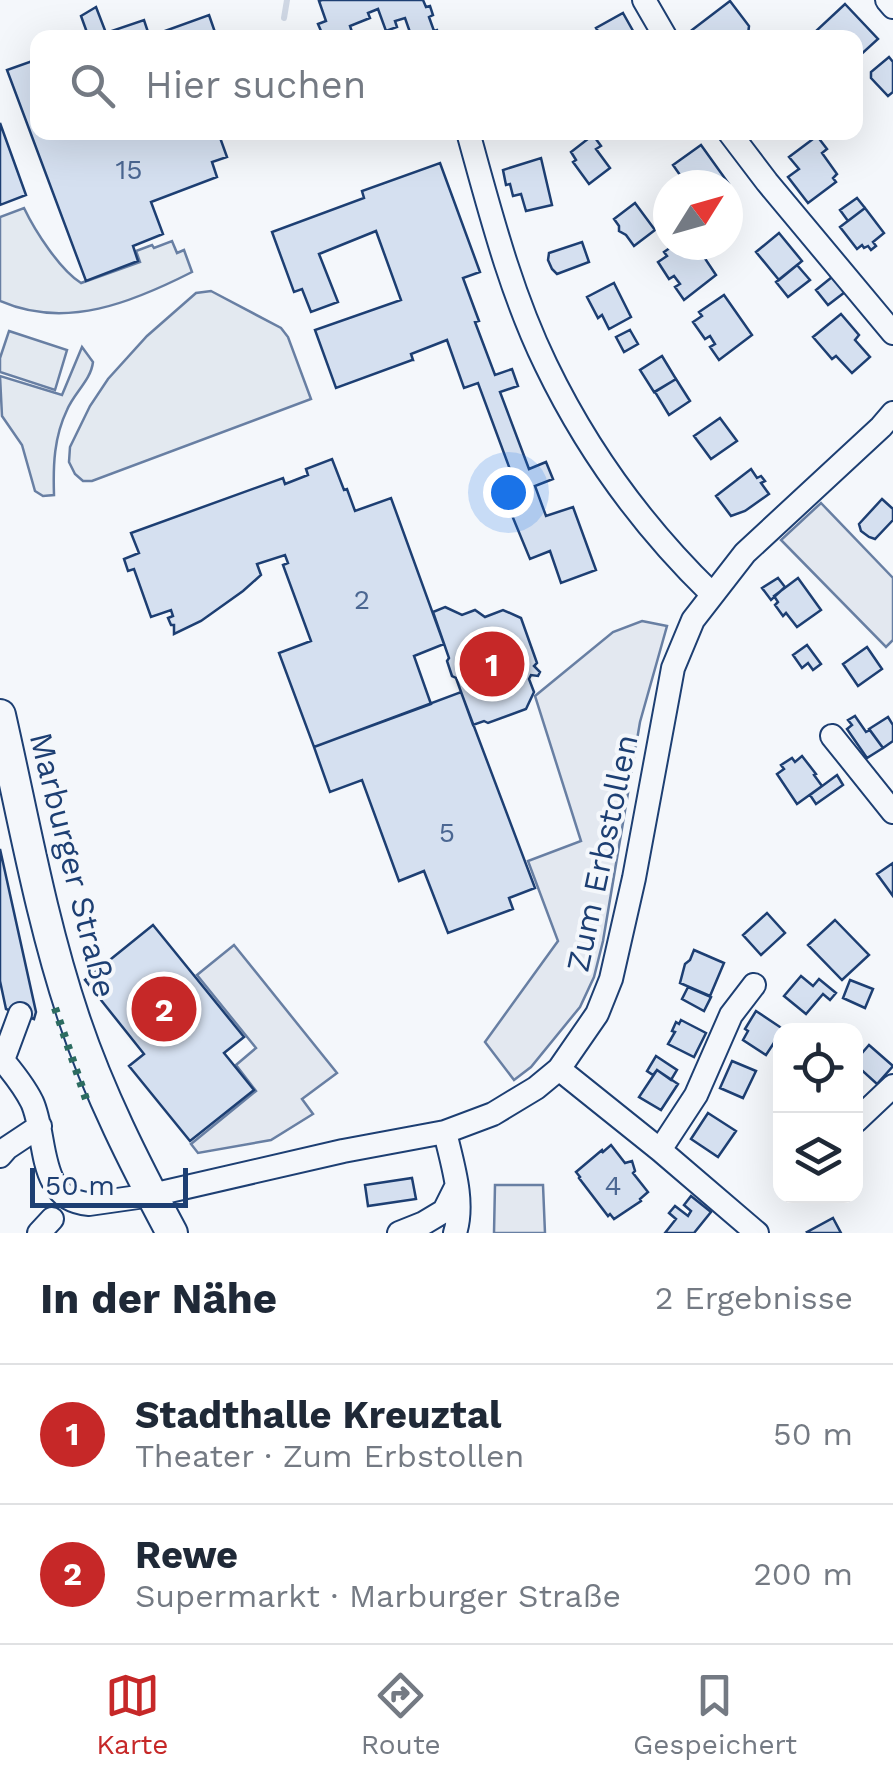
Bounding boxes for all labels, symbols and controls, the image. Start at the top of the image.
search box [30,30,863,140]
icon: search [65,58,120,113]
text: Hier suchen [145,63,366,107]
house number: 15 [115,153,143,186]
north arrow [653,170,743,260]
your location [483,467,534,518]
house number: 2 [354,583,370,616]
pin: 1 [460,626,524,702]
street label: Marburger Straße [22,728,124,1002]
street label: Zum Erbstollen [558,731,646,975]
house number: 5 [439,816,455,849]
pin: 2 [132,972,196,1046]
map controls [773,1023,863,1203]
button: locate [773,1023,863,1113]
button: layers [773,1113,863,1203]
scale bar [30,1163,188,1208]
text: 50 m [45,1169,115,1202]
house number: 4 [604,1169,622,1202]
text: In der Nähe [40,1274,277,1323]
text: 2 Ergebnisse [655,1279,853,1317]
text: Stadthalle Kreuztal [135,1393,501,1437]
text: 1 [66,1415,79,1453]
text: 50 m [773,1415,853,1453]
text: Theater · Zum Erbstollen [135,1437,524,1475]
text: Rewe [135,1533,238,1577]
text: 2 [63,1555,82,1593]
text: 200 m [753,1555,853,1593]
text: Supermarkt · Marburger Straße [135,1577,621,1615]
tab: Karte [96,1668,168,1761]
tab: Route [361,1668,441,1761]
tab: Gespeichert [633,1668,797,1761]

